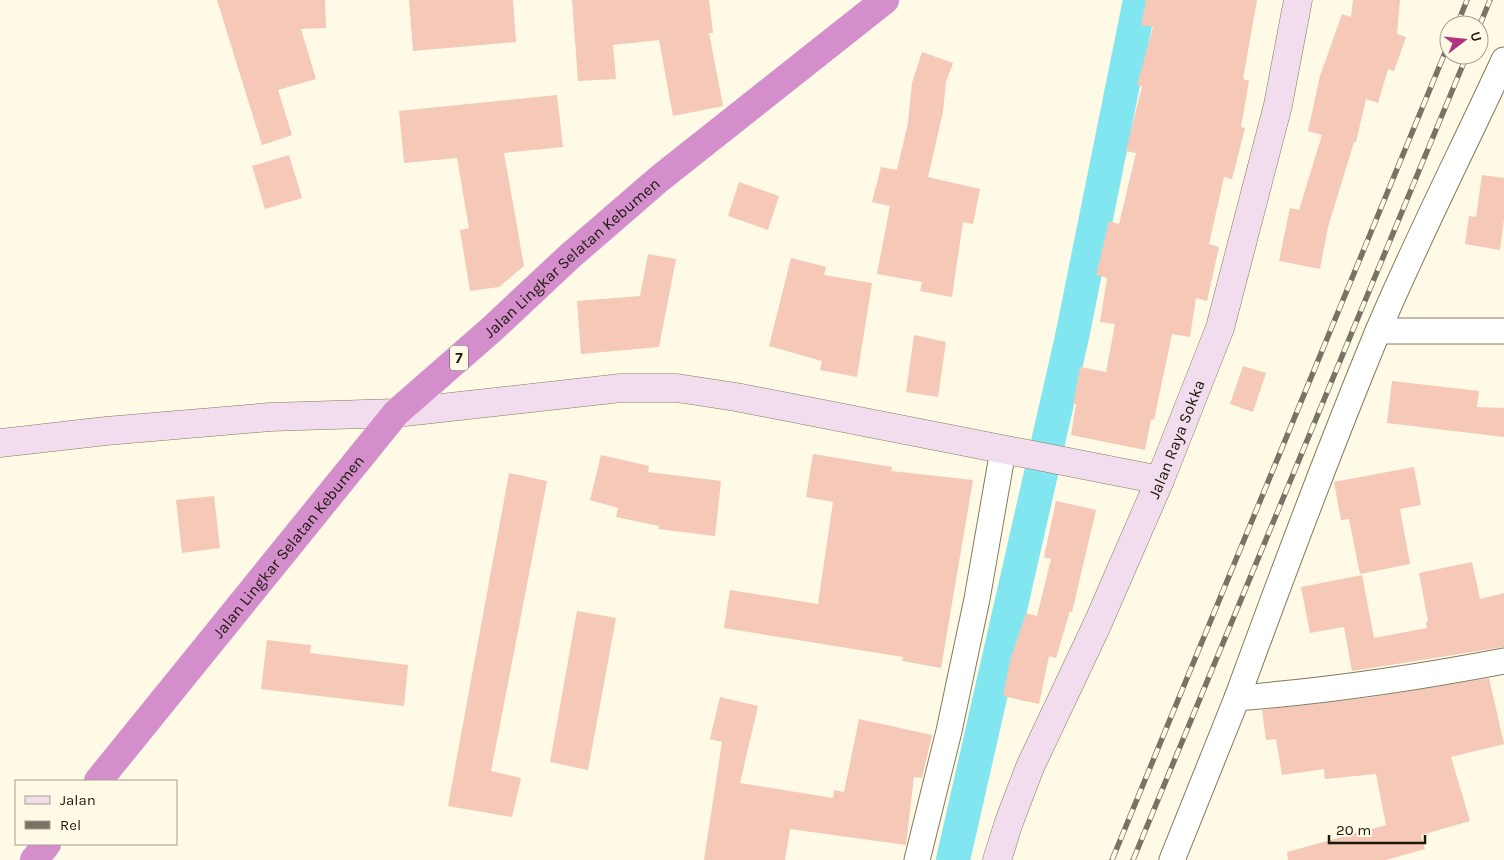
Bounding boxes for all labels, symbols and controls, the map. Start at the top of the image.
north arrow [1439,15,1489,65]
text: U [1467,30,1486,44]
street label: Jalan Lingkar Selatan Kebumen [480,174,664,342]
road number: 7 [450,346,468,370]
street label: Jalan Raya Sokka [1144,377,1209,501]
street label: Jalan Lingkar Selatan Kebumen [209,451,368,642]
legend [15,780,178,845]
text: Jalan [60,791,96,809]
scale bar [1329,812,1425,844]
text: Rel [60,816,81,834]
text: 20 m [1336,821,1371,839]

